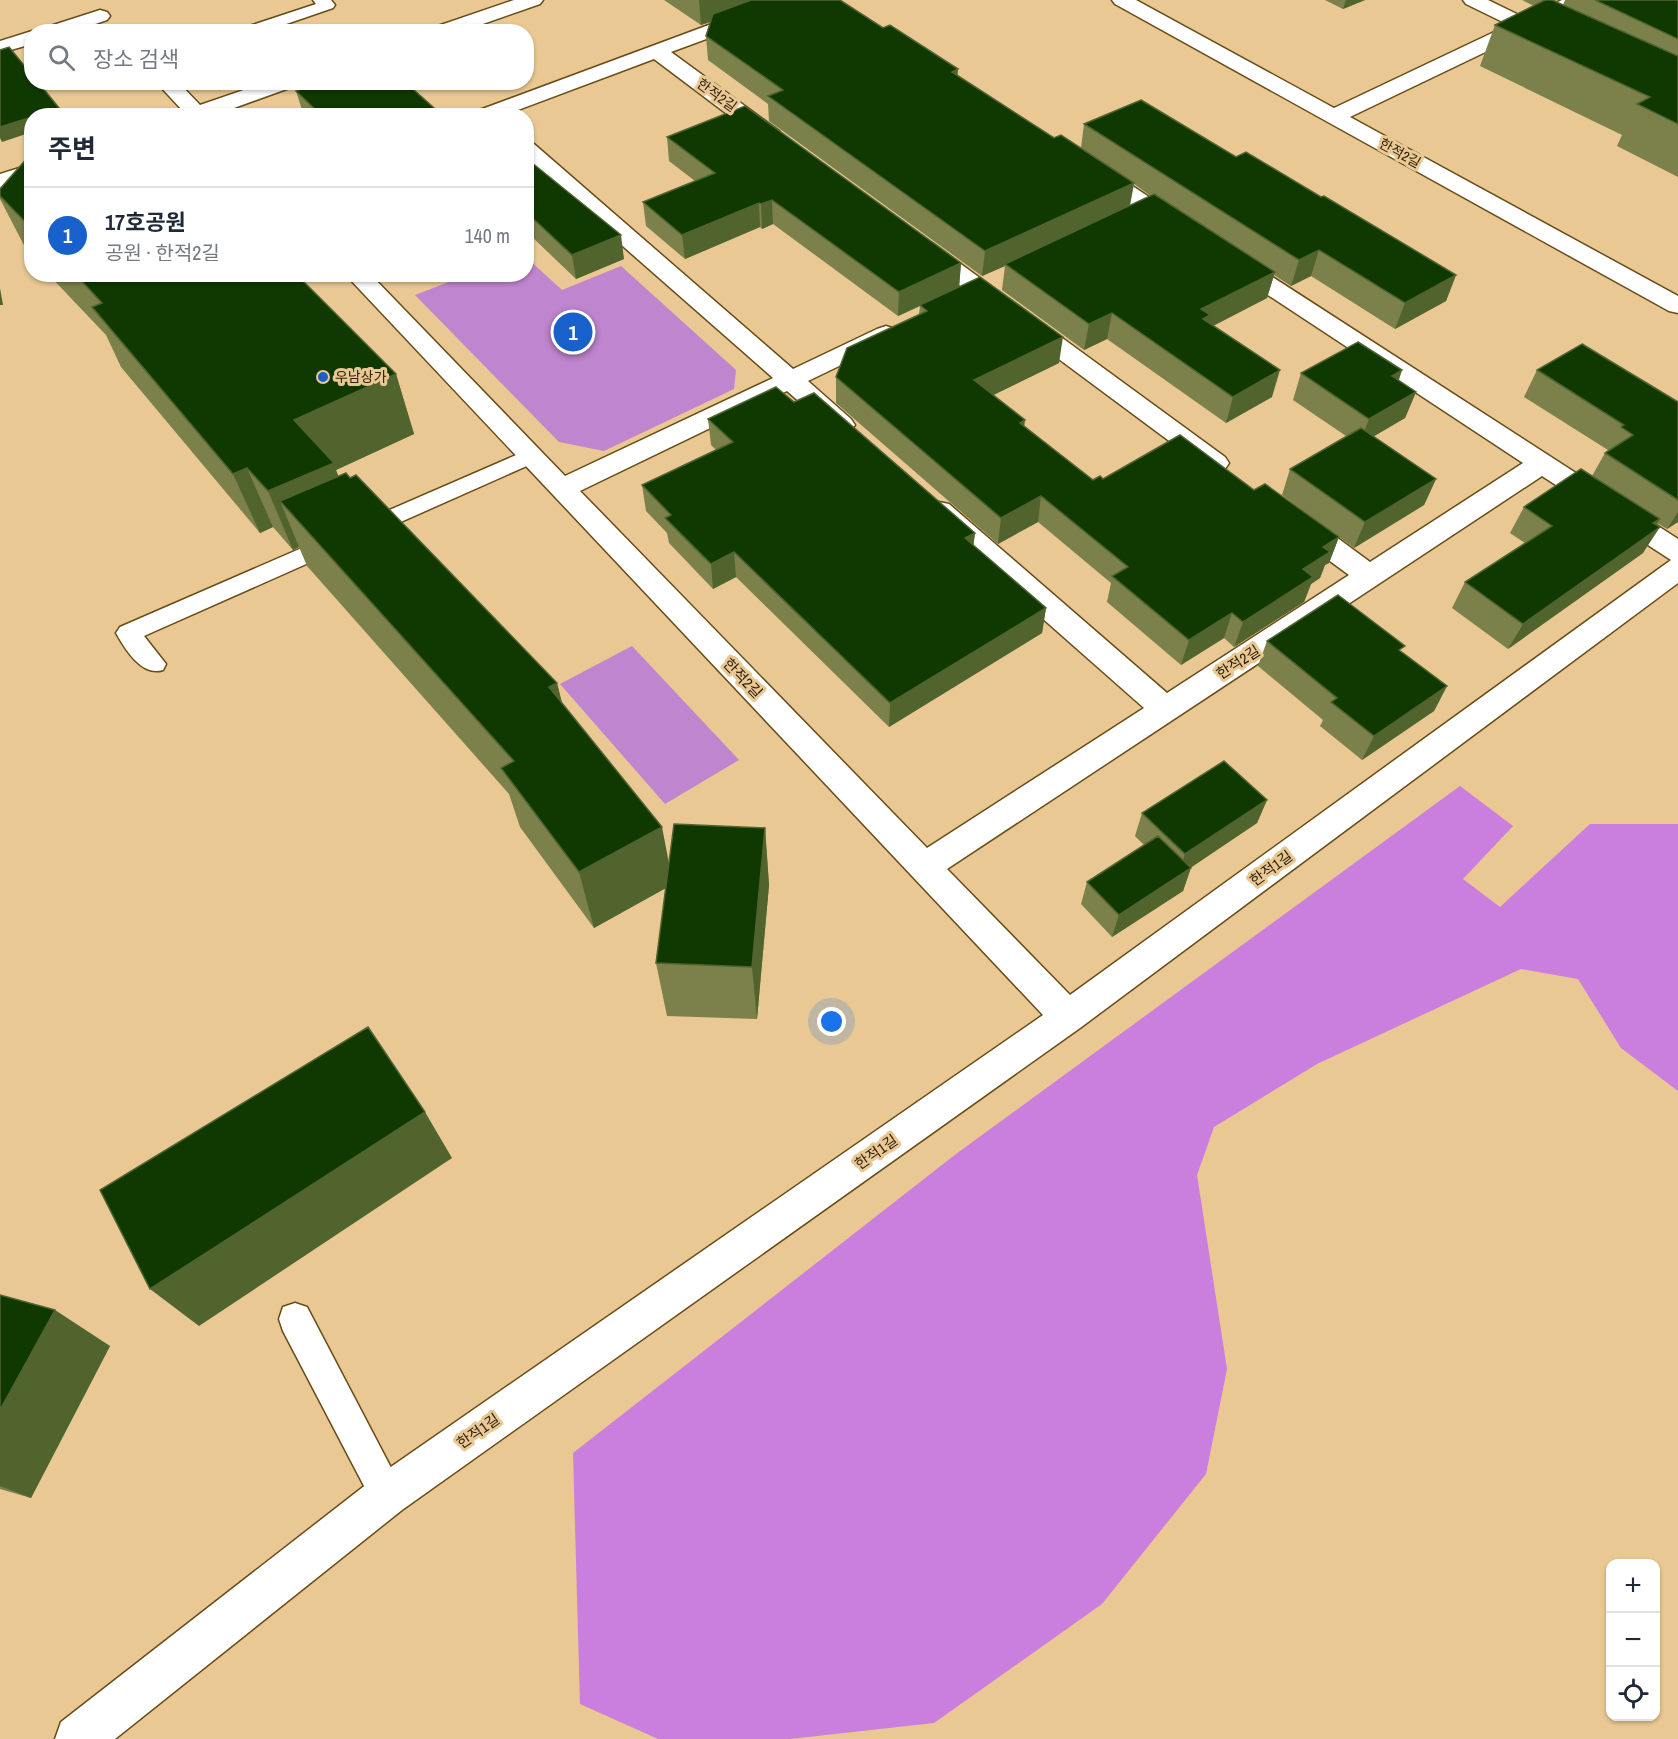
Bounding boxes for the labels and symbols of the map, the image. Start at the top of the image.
street label: 한적2길 [693,74,741,116]
street label: 한적2길 [1376,134,1424,172]
pin: 1 [554,310,592,354]
place label: 우남상가 [335,368,387,386]
marker: 우남상가 [316,370,330,384]
street label: 한적2길 [1212,640,1264,684]
street label: 한적2길 [719,653,767,703]
street label: 한적1길 [1245,845,1297,891]
your location [817,1007,846,1036]
street label: 한적1길 [850,1130,902,1174]
street label: 한적1길 [452,1409,504,1453]

